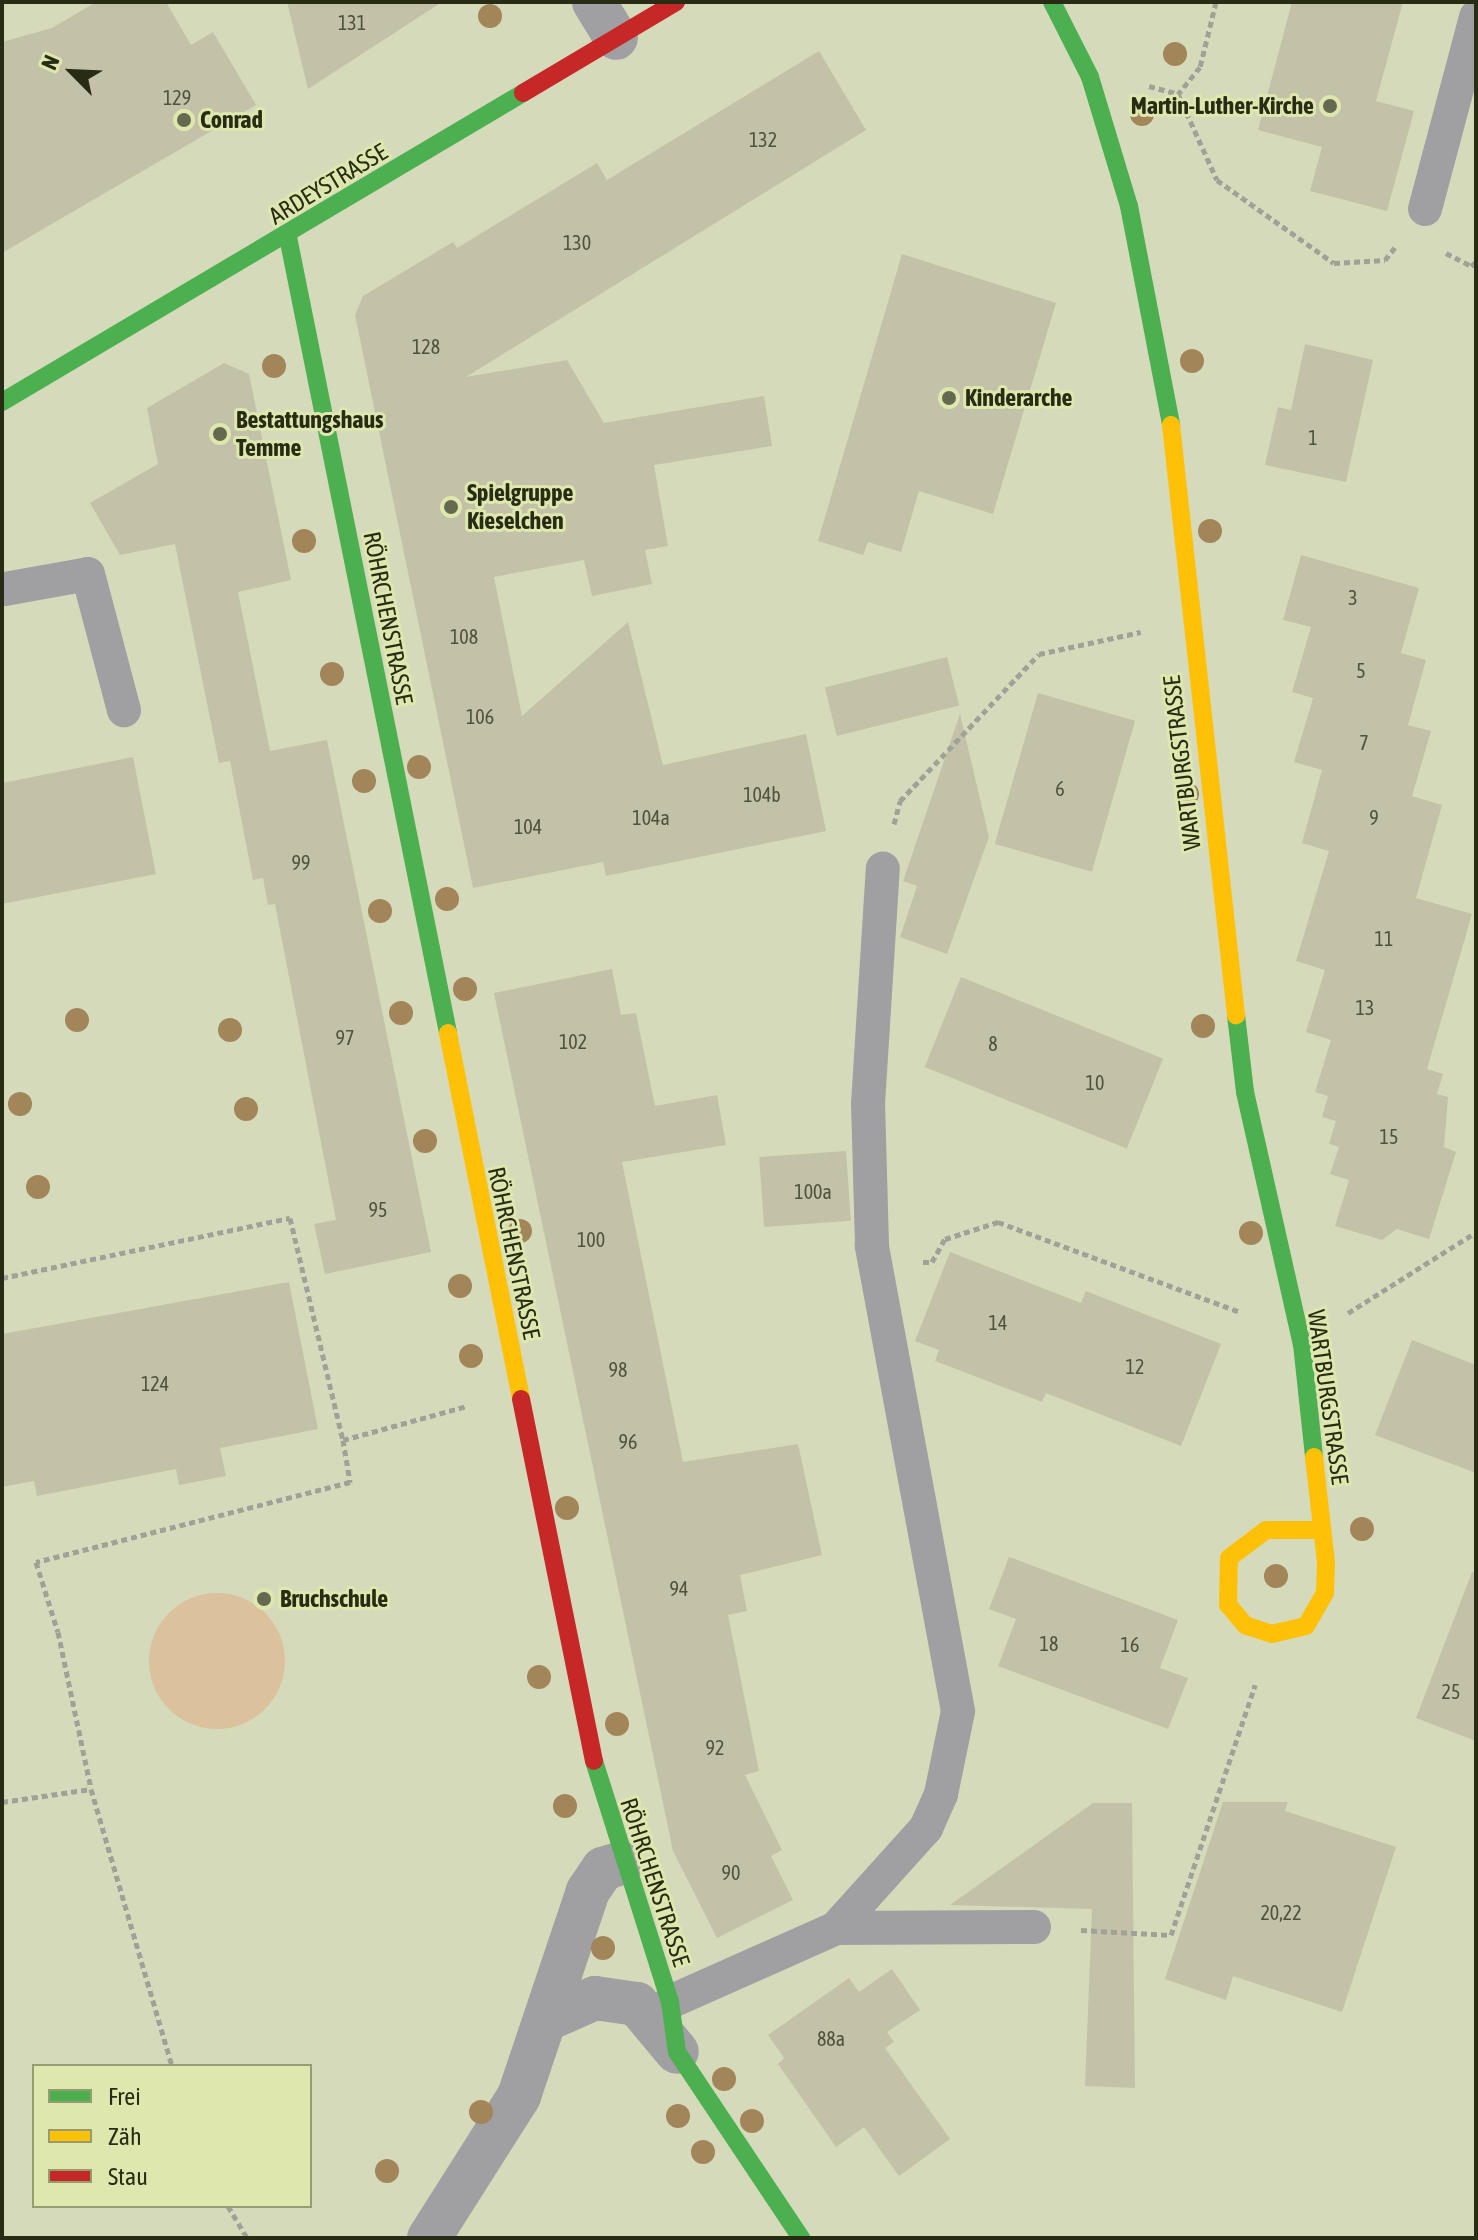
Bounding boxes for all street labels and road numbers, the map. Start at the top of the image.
street label: ARDEYSTRASSE [264,137,392,231]
street label: RÖHRCHENSTRASSE [357,529,419,707]
street label: WARTBURGSTRASSE [1157,674,1207,852]
street label: RÖHRCHENSTRASSE [482,1164,546,1342]
street label: WARTBURGSTRASSE [1301,1308,1355,1486]
street label: RÖHRCHENSTRASSE [614,1794,696,1970]

